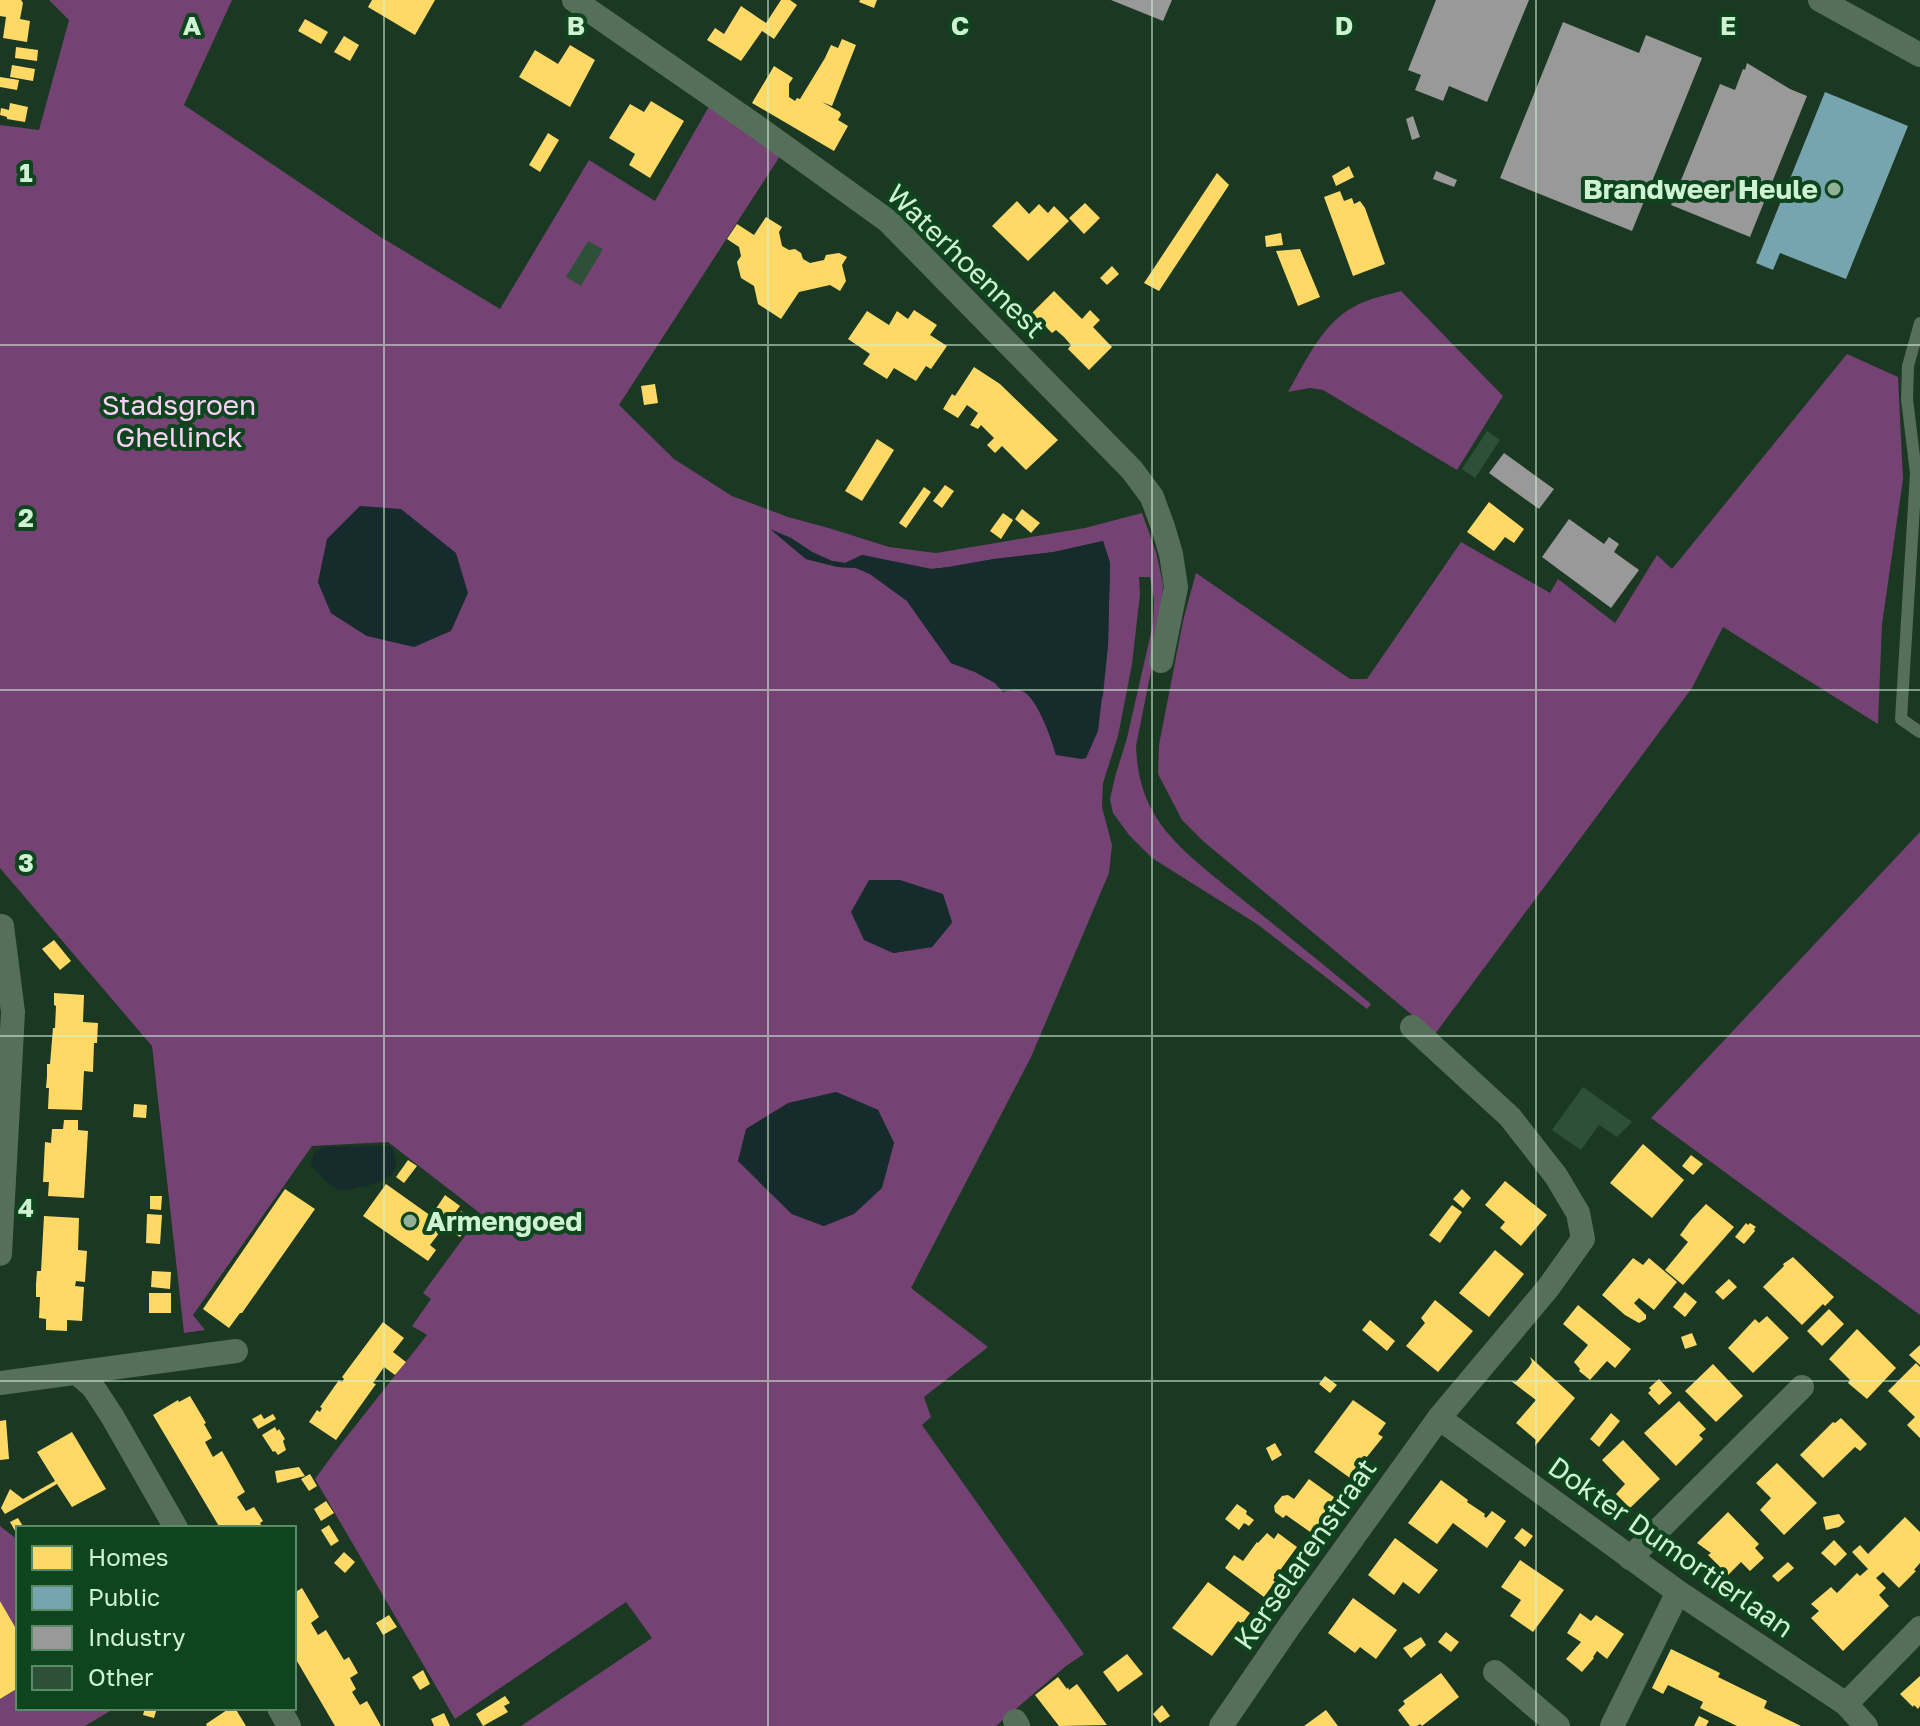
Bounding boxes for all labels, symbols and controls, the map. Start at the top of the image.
text: A [183,10,202,41]
text: B [567,10,585,41]
text: C [951,10,969,41]
text: D [1335,10,1353,41]
text: E [1720,10,1736,41]
text: 1 [19,157,33,188]
place label: Brandweer Heule [1583,172,1818,205]
street label: Waterhoennest [881,177,1052,344]
marker: Brandweer Heule [1825,180,1843,198]
park label: Stadsgroen Ghellinck [102,388,256,453]
text: 2 [18,502,34,533]
text: 3 [18,847,34,878]
text: 4 [18,1192,34,1223]
place label: Armengoed [426,1204,583,1237]
marker: Armengoed [401,1212,419,1230]
street label: Dokter Dumortierlaan [1542,1449,1800,1644]
street label: Kerselarenstraat [1227,1452,1383,1655]
legend [16,1526,296,1710]
text: Homes [88,1542,169,1571]
text: Public [88,1582,160,1611]
text: Industry [88,1622,185,1651]
text: Other [88,1662,153,1691]

